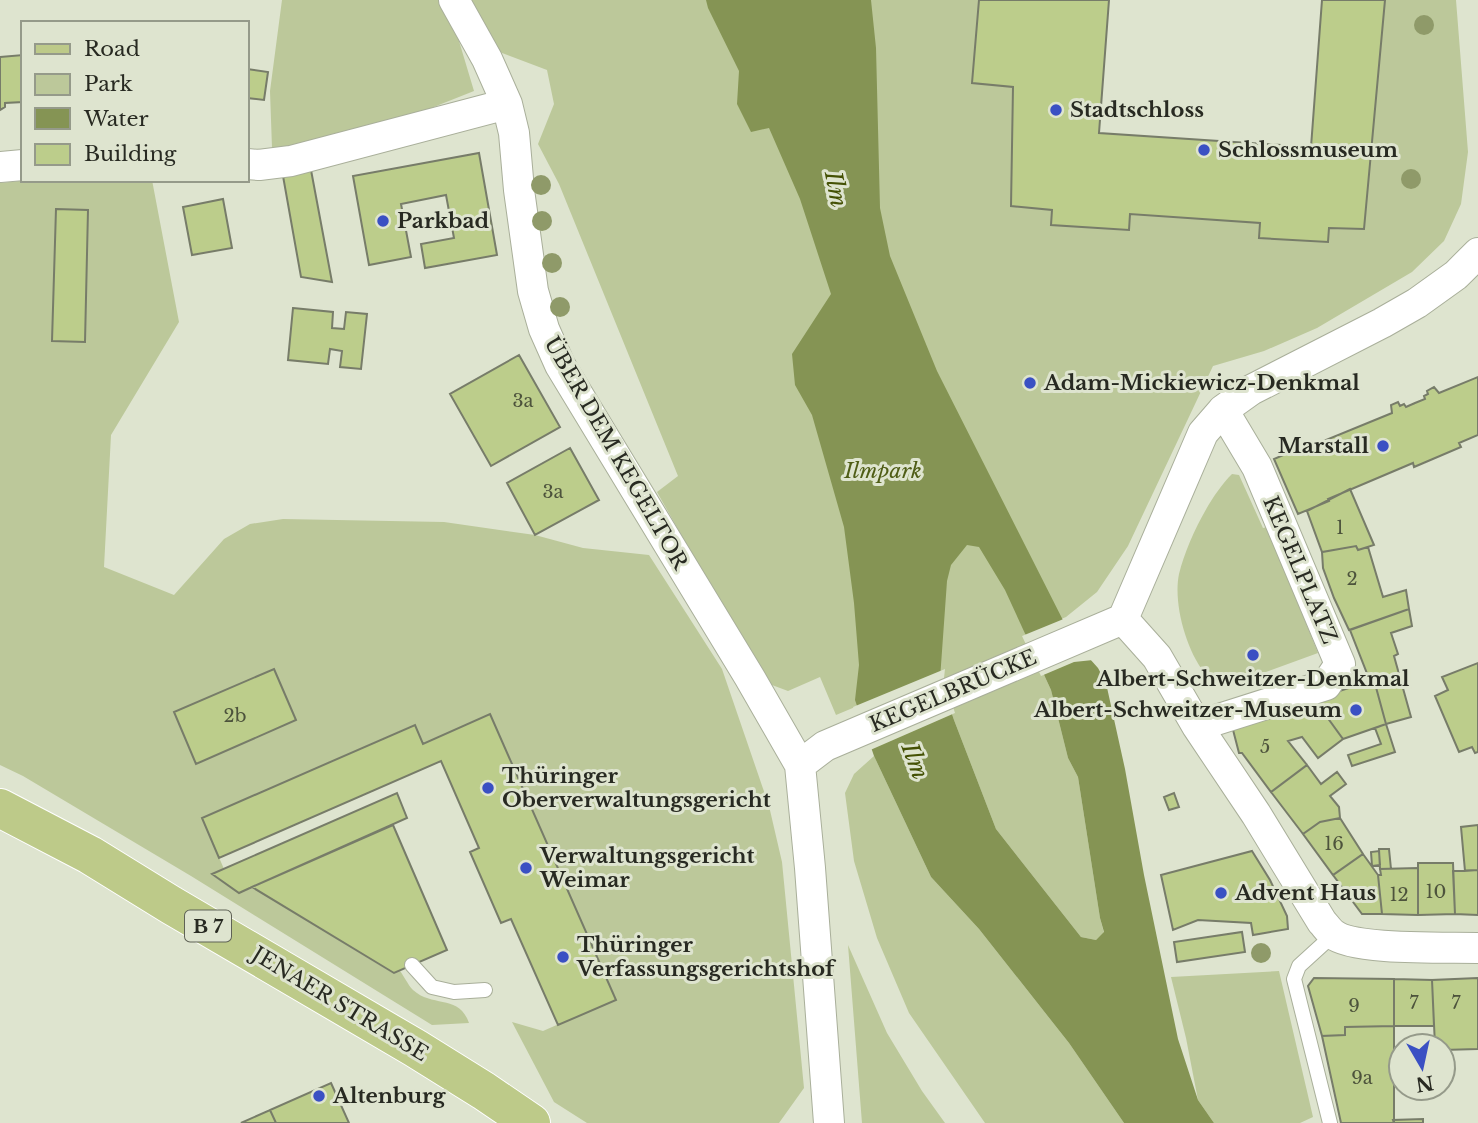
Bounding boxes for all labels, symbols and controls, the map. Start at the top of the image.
legend [21,21,248,182]
text: Road [84,36,140,62]
text: Park [84,71,133,97]
place label: Stadtschloss [1070,97,1204,123]
marker: Stadtschloss [1048,102,1064,118]
text: Water [83,106,148,132]
place label: Schlossmuseum [1218,137,1398,163]
text: Building [84,141,177,167]
marker: Schlossmuseum [1196,142,1212,158]
water label: Ilm [819,167,853,210]
place label: Parkbad [397,208,490,234]
marker: Parkbad [375,213,391,229]
street label: ÜBER DEM KEGELTOR [539,332,694,575]
place label: Adam-Mickiewicz-Denkmal [1043,370,1360,396]
marker: Adam-Mickiewicz-Denkmal [1022,375,1038,391]
house number: 3a [512,390,534,412]
place label: Marstall [1278,433,1370,459]
marker: Marstall [1375,438,1391,454]
park label: Ilmpark [843,458,922,484]
house number: 3a [542,481,564,503]
street label: KEGELPLATZ [1257,492,1343,648]
house number: 1 [1336,517,1344,539]
house number: 2 [1346,568,1358,590]
street label: KEGELBRÜCKE [866,644,1040,738]
marker: Albert-Schweitzer-Denkmal [1245,647,1261,663]
place label: Albert-Schweitzer-Denkmal [1096,666,1410,692]
place label: Albert-Schweitzer-Museum [1033,697,1342,723]
marker: Albert-Schweitzer-Museum [1348,702,1364,718]
house number: 2b [224,705,246,727]
house number: 5 [1260,736,1270,758]
water label: Ilm [895,738,934,783]
place label: Thüringer Oberverwaltungsgericht [502,763,771,813]
marker: Thüringer Oberverwaltungsgericht [480,780,496,796]
house number: 16 [1324,833,1344,855]
place label: Verwaltungsgericht Weimar [539,843,754,893]
marker: Verwaltungsgericht Weimar [518,860,534,876]
place label: Advent Haus [1234,880,1377,906]
house number: 10 [1426,881,1446,903]
house number: 12 [1389,884,1409,906]
marker: Advent Haus [1213,885,1229,901]
road number: B 7 [185,910,231,942]
place label: Thüringer Verfassungsgerichtshof [576,932,837,982]
street label: JENAER STRASSE [245,940,433,1067]
marker: Thüringer Verfassungsgerichtshof [555,949,571,965]
house number: 7 [1409,992,1419,1014]
house number: 7 [1451,992,1461,1014]
house number: 9 [1348,995,1360,1017]
north arrow [1387,1032,1457,1102]
house number: 9a [1351,1067,1373,1089]
text: N [1414,1071,1435,1096]
place label: Altenburg [332,1083,447,1109]
marker: Altenburg [311,1088,327,1104]

